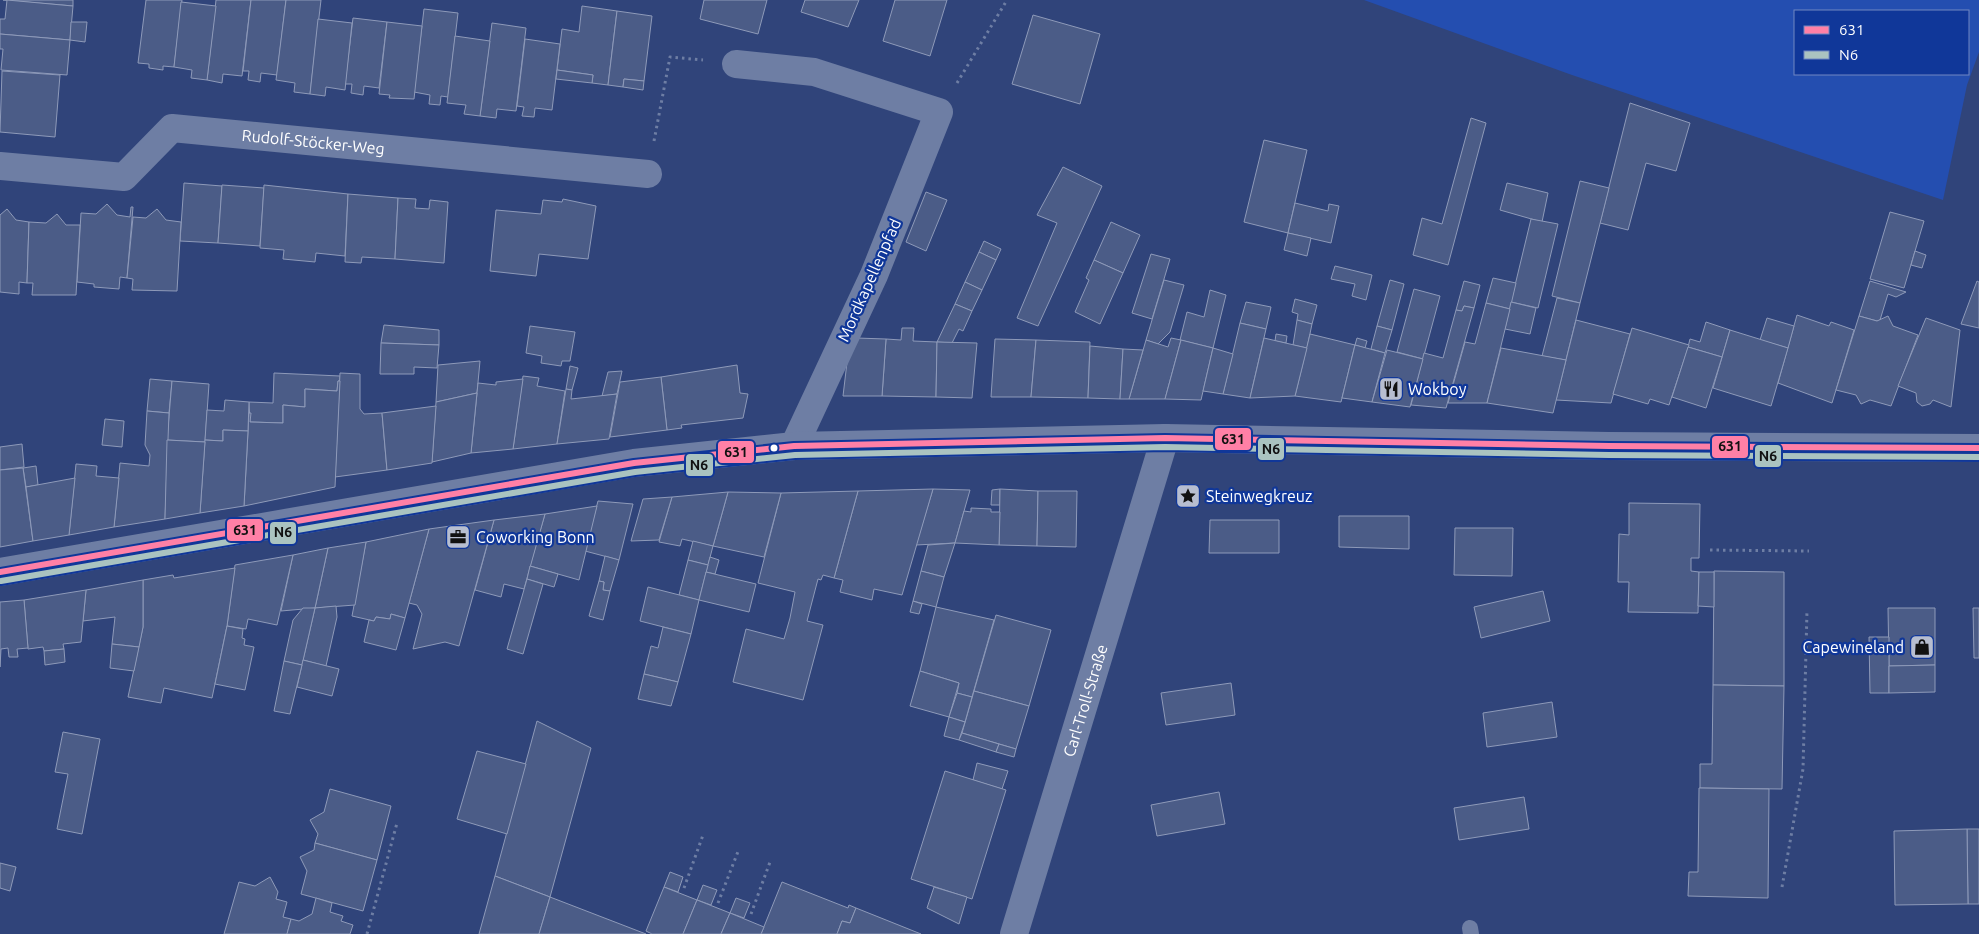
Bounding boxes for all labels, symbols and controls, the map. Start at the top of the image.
legend [1794,10,1969,75]
text: 631 [1839,21,1864,38]
text: N6 [1839,46,1858,63]
street label: Rudolf-Stöcker-Weg [241,126,386,158]
street label: Mordkapellenpfad [834,216,904,344]
restaurant icon: Wokboy [1378,376,1404,402]
place label: Wokboy [1408,380,1467,398]
line badge: 631 [1214,427,1252,451]
text: 631 [1221,431,1245,447]
line badge: 631 [1711,435,1749,459]
line badge: N6 [1257,437,1285,461]
text: 631 [1718,438,1742,454]
line badge: 631 [717,440,755,464]
text: N6 [1262,441,1280,457]
unlabelled marker [769,443,779,453]
text: 631 [724,444,748,460]
line badge: N6 [1754,444,1782,468]
text: N6 [1759,448,1777,464]
line badge: N6 [685,453,714,477]
text: N6 [690,457,708,473]
place icon: Steinwegkreuz [1175,483,1201,509]
place label: Steinwegkreuz [1206,487,1312,505]
line badge: 631 [226,518,264,542]
line badge: N6 [269,521,297,545]
text: 631 [233,522,257,538]
text: N6 [274,524,292,540]
office icon: Coworking Bonn [445,524,471,550]
place label: Coworking Bonn [476,528,595,546]
shop icon: Capewineland [1909,634,1935,660]
place label: Capewineland [1803,638,1904,656]
street label: Carl-Troll-Straße [1059,642,1111,759]

